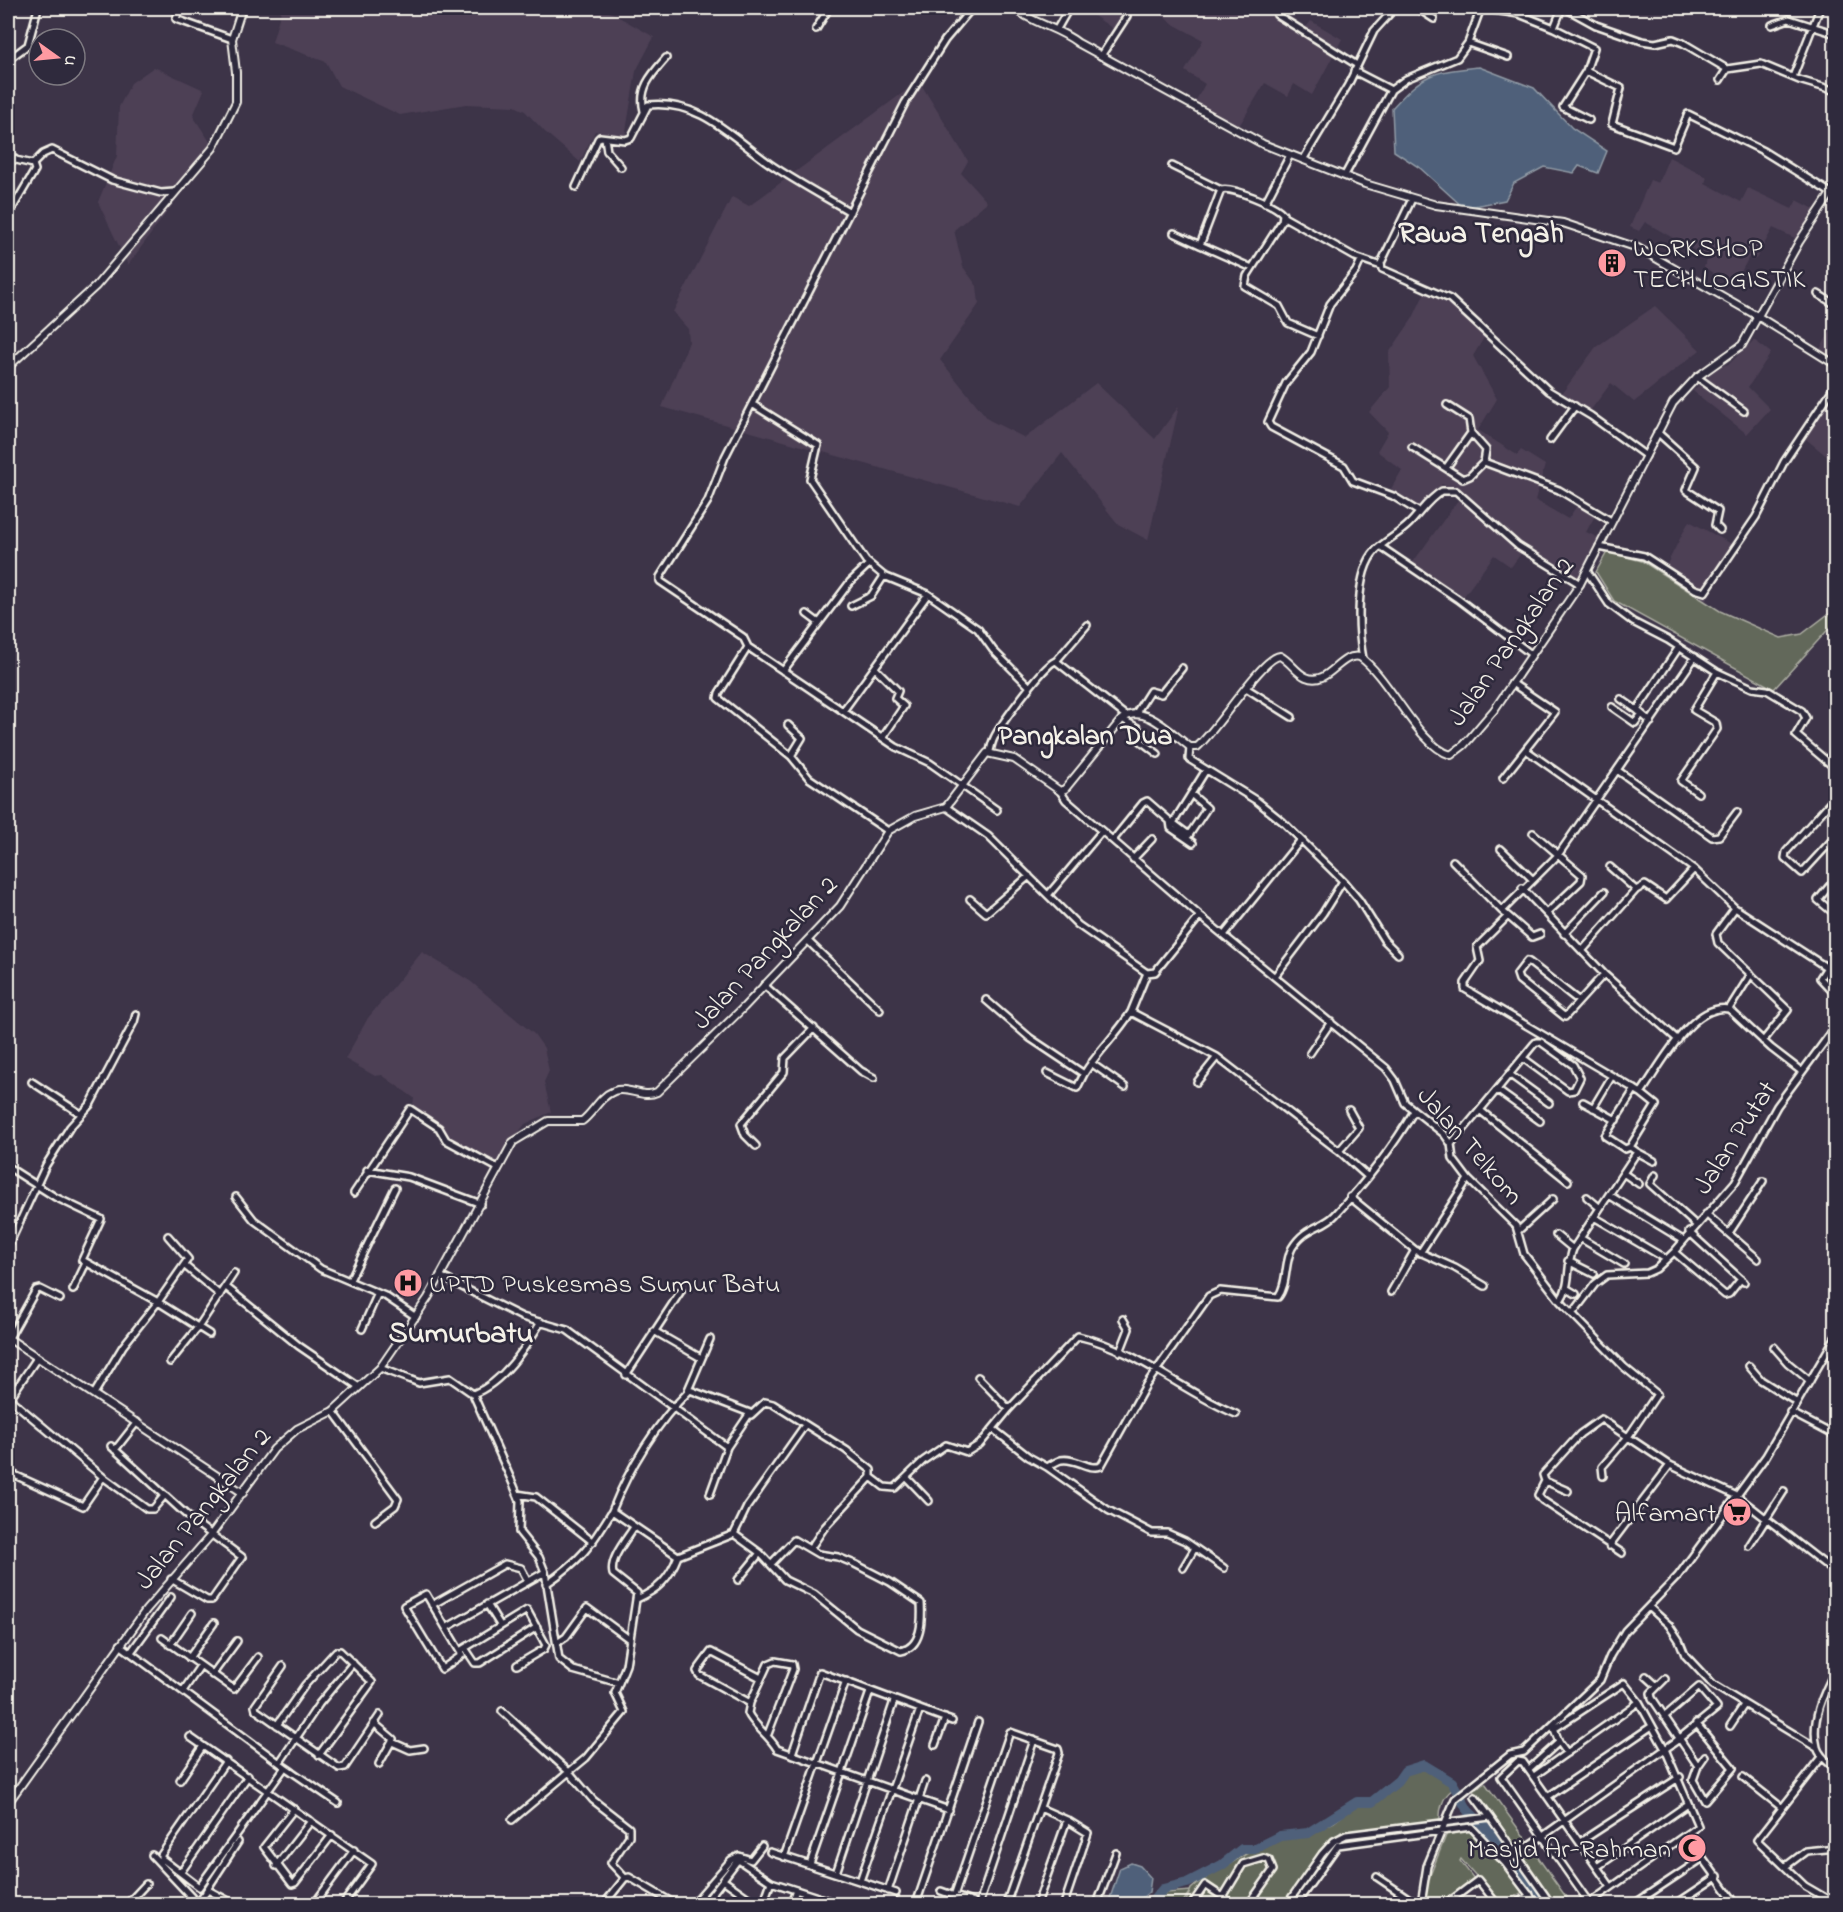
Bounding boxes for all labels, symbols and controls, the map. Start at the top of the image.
north arrow [27,27,87,87]
text: U [57,52,82,68]
district label: Rawa Tengah [1398,213,1564,258]
place label: WORKSHOP TECH LOGISTIK [1633,230,1806,300]
building icon: WORKSHOP TECH LOGISTIK [1596,247,1628,279]
street label: Jalan Pangkalan 2 [1439,550,1585,735]
district label: Pangkalan Dua [998,717,1172,759]
street label: Jalan Pangkalan 2 [684,868,848,1040]
street label: Jalan Putat [1685,1074,1788,1203]
street label: Jalan Telkom [1407,1079,1532,1214]
place label: UPTD Puskesmas Sumur Batu [429,1266,780,1305]
hospital icon: UPTD Puskesmas Sumur Batu [392,1267,424,1299]
district label: Sumurbatu [388,1313,534,1357]
street label: Jalan Pangkalan 2 [126,1420,282,1599]
place label: Alfamart [1615,1495,1716,1534]
supermarket icon: Alfamart [1721,1496,1753,1528]
place label: Masjid Ar-Rahman [1468,1831,1671,1870]
mosque icon: Masjid Ar-Rahman [1676,1832,1708,1864]

